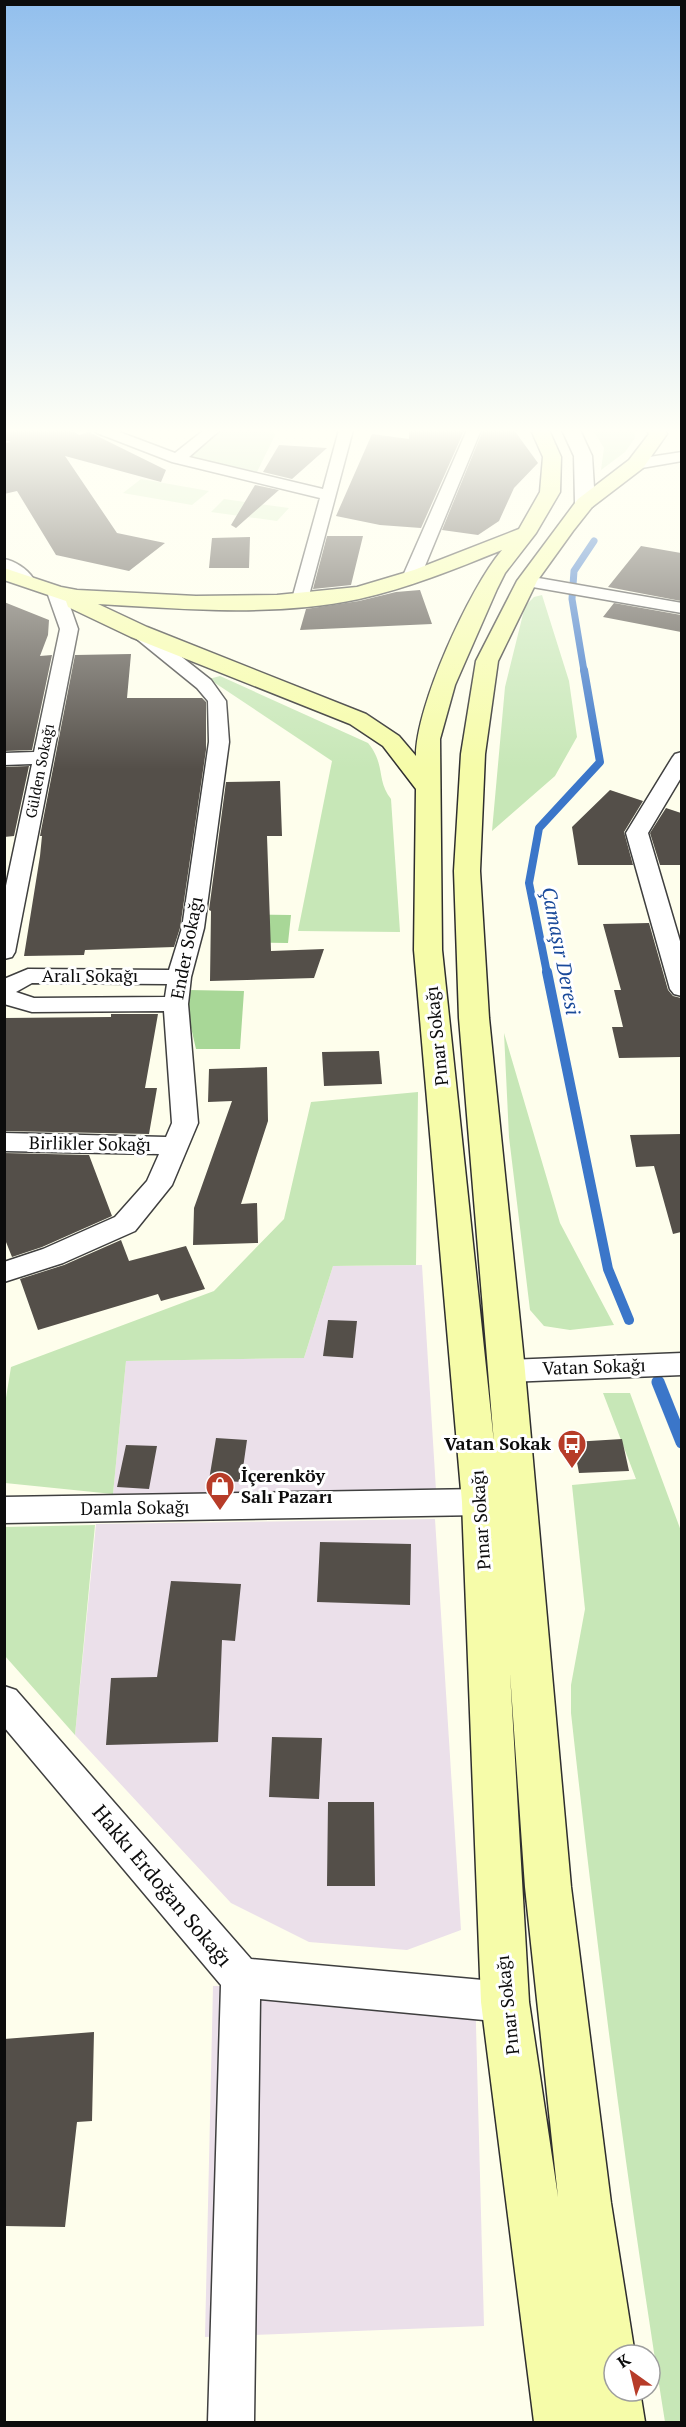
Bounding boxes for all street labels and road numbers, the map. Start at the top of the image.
street label: Gülden Sokağı [20,722,58,820]
street label: Ender Sokağı [164,894,208,1001]
street label: Aralı Sokağı [42,963,138,987]
street label: Pınar Sokağı [419,985,453,1087]
street label: Birlikler Sokağı [29,1130,151,1156]
street label: Vatan Sokağı [542,1352,646,1380]
street label: Pınar Sokağı [465,1469,495,1571]
street label: Damla Sokağı [80,1494,190,1520]
street label: Hakkı Erdoğan Sokağı [87,1798,239,1972]
street label: Pınar Sokağı [490,1954,524,2056]

